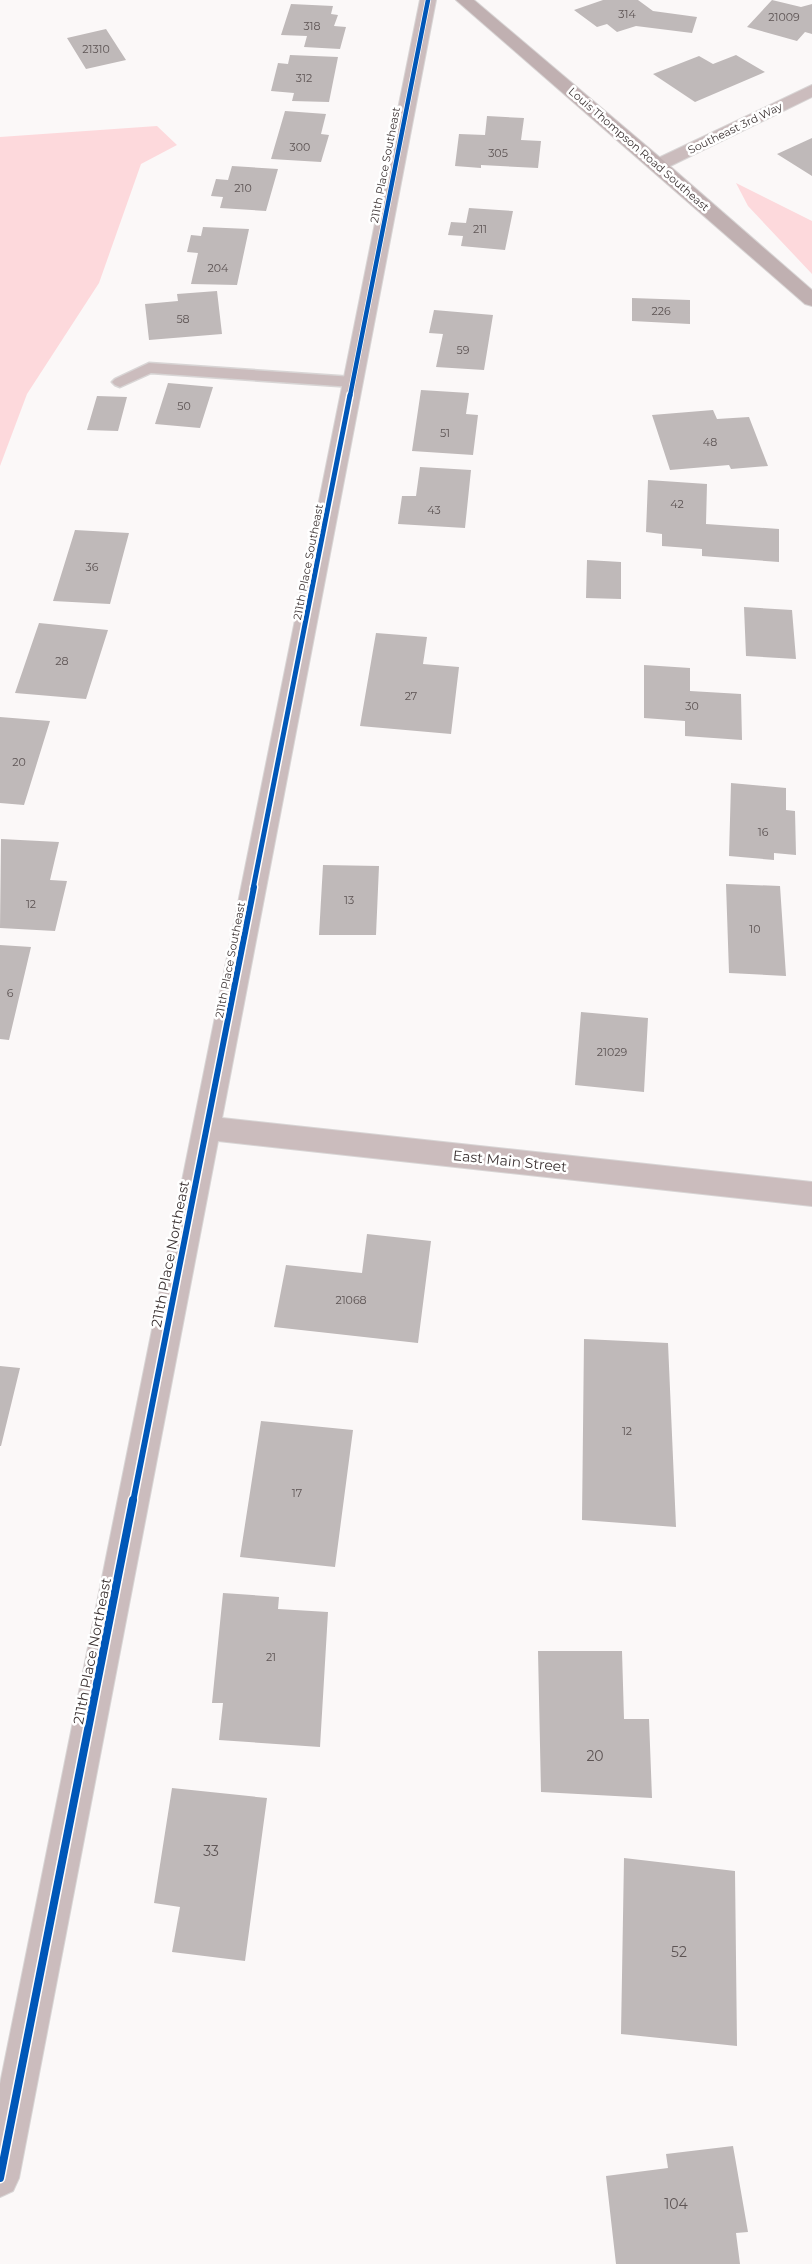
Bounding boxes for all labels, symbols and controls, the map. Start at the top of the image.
house number: 314 [618,7,636,21]
house number: 21009 [768,10,800,24]
house number: 318 [303,19,321,33]
house number: 21310 [82,42,110,56]
house number: 312 [296,71,312,85]
street label: Louis Thompson Road Southeast [566,84,713,214]
street label: Southeast 3rd Way [686,99,785,157]
street label: 211th Place Southeast [367,105,403,224]
house number: 300 [290,140,310,154]
house number: 305 [488,146,508,160]
house number: 210 [234,181,252,195]
house number: 211 [473,222,487,236]
house number: 204 [208,261,229,275]
house number: 226 [651,304,671,318]
house number: 58 [176,312,190,326]
house number: 59 [457,343,470,357]
house number: 50 [177,399,191,413]
house number: 51 [440,426,450,440]
house number: 48 [703,435,717,449]
house number: 42 [670,497,684,511]
street label: 211th Place Southeast [290,502,326,621]
house number: 43 [427,503,441,517]
house number: 36 [86,560,99,574]
house number: 28 [55,654,69,668]
house number: 27 [405,689,417,703]
house number: 30 [685,699,699,713]
house number: 20 [12,755,26,769]
house number: 16 [758,825,769,839]
house number: 13 [344,893,354,907]
house number: 12 [26,897,36,911]
street label: 211th Place Southeast [212,900,248,1019]
house number: 10 [749,922,761,936]
house number: 6 [7,986,14,1000]
house number: 21029 [597,1045,628,1059]
street label: East Main Street [452,1146,568,1176]
street label: 211th Place Northeast [147,1179,193,1329]
house number: 21068 [335,1293,367,1307]
house number: 12 [622,1424,632,1438]
house number: 17 [292,1486,302,1500]
street label: 211th Place Northeast [69,1576,115,1726]
house number: 21 [266,1650,276,1664]
house number: 20 [586,1747,604,1765]
house number: 33 [203,1842,219,1860]
house number: 52 [671,1943,687,1961]
house number: 104 [664,2195,689,2213]

